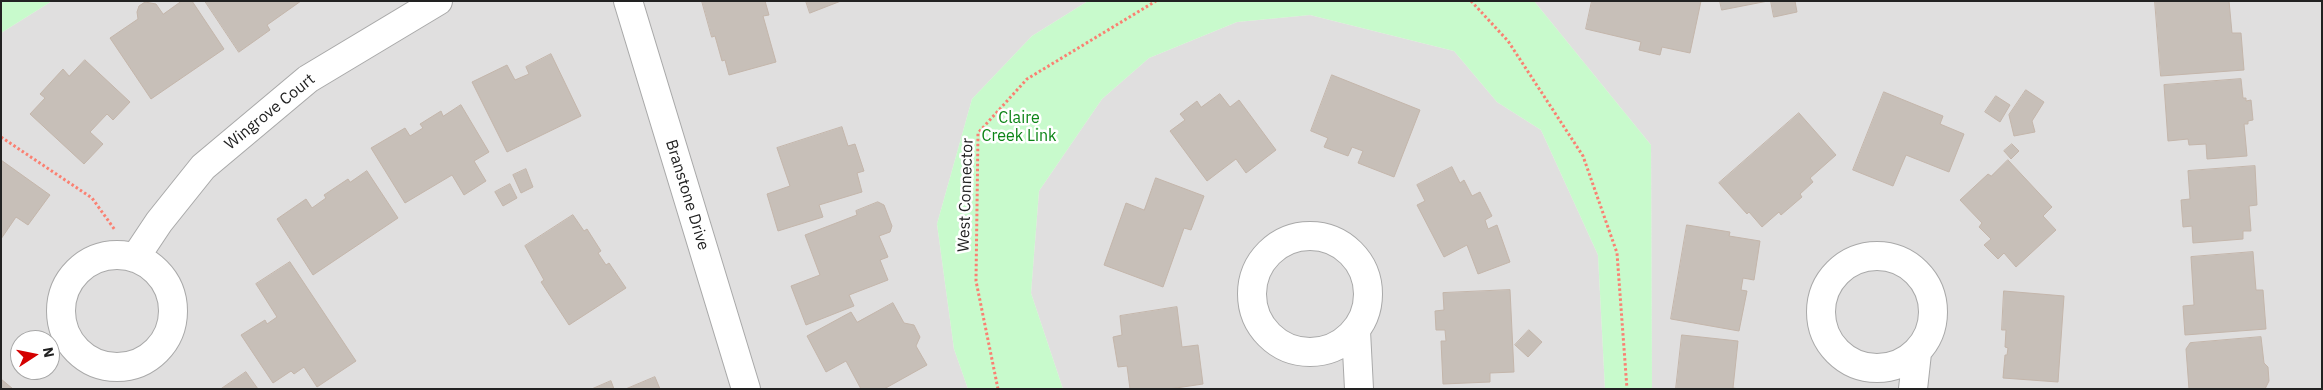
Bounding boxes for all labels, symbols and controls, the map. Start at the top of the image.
street label: Wingrove Court [221,70,319,154]
park label: Claire Creek Link [981,108,1057,146]
street label: Branstone Drive [661,137,713,253]
street label: West Connector [954,138,978,252]
north arrow [10,330,60,380]
text: N [39,346,59,359]

